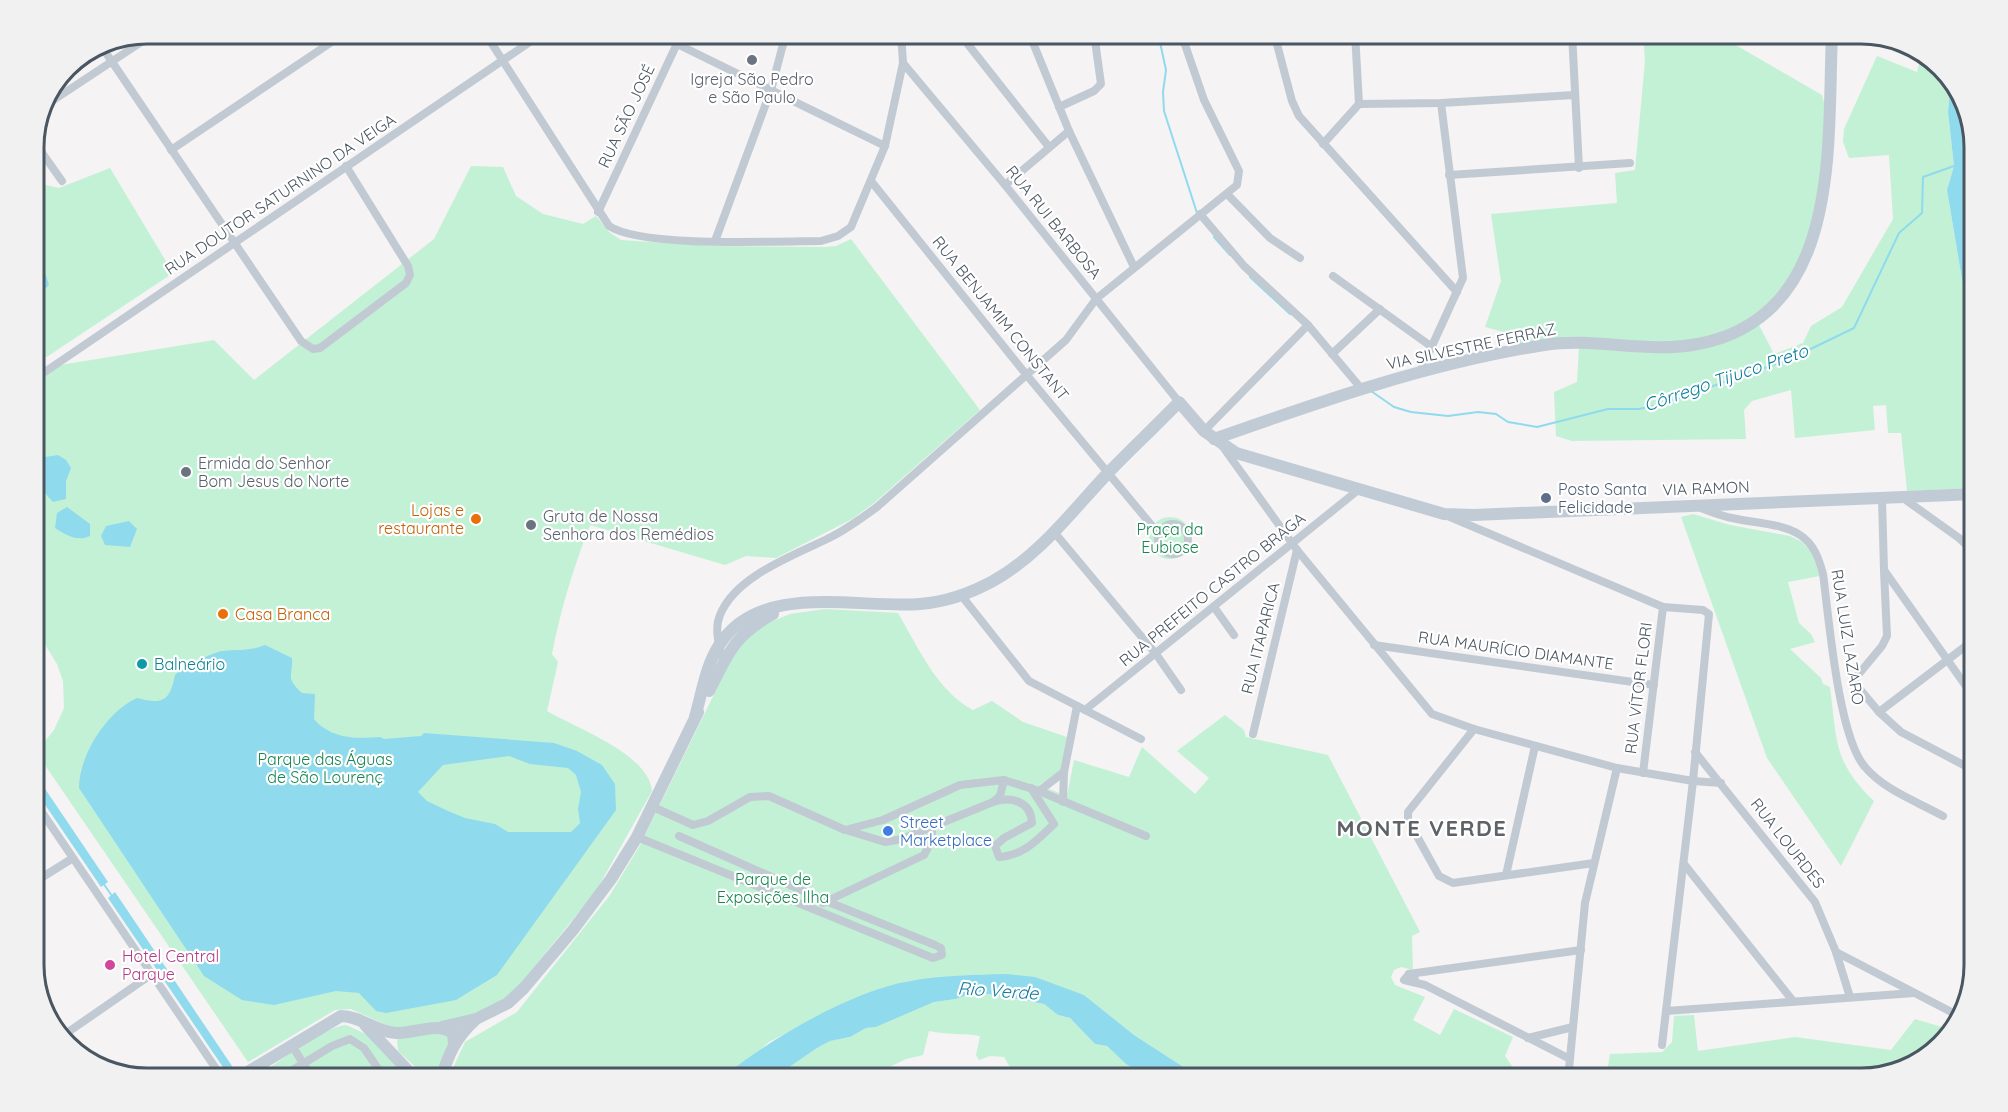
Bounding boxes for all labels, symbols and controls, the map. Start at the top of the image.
marker: Igreja São Pedro e São Paulo [745,53,759,67]
street label: RUA SÃO JOSÉ [593,61,659,171]
place label: Igreja São Pedro e São Paulo [690,69,814,107]
street label: RUA DOUTOR SATURNINO DA VEIGA [161,109,399,279]
street label: RUA RUI BARBOSA [1002,161,1106,283]
street label: RUA BENJAMIM CONSTANT [928,232,1074,404]
street label: VIA SILVESTRE FERRAZ [1384,318,1558,374]
water label: Côrrego Tijuco Preto [1641,338,1812,416]
place label: Ermida do Senhor Bom Jesus do Norte [198,453,349,491]
marker: Ermida do Senhor Bom Jesus do Norte [179,465,193,479]
street label: VIA RAMON [1662,476,1750,500]
place label: Posto Santa Felicidade [1558,479,1647,517]
marker: Posto Santa Felicidade [1539,491,1553,505]
place label: Lojas e restaurante [378,500,464,538]
place label: Gruta de Nossa Senhora dos Remédios [543,506,714,544]
street label: RUA PREFEITO CASTRO BRAGA [1115,508,1309,670]
marker: Lojas e restaurante [469,512,483,526]
marker: Gruta de Nossa Senhora dos Remédios [524,518,538,532]
park label: Praça da Eubiose [1137,519,1203,557]
street label: RUA LUIZ LAZARO [1827,568,1869,706]
street label: RUA ITAPARICA [1236,580,1284,696]
place label: Casa Branca [235,604,330,624]
marker: Casa Branca [216,607,230,621]
street label: RUA VÍTOR FLORI [1620,621,1656,755]
street label: RUA MAURÍCIO DIAMANTE [1417,626,1615,674]
place label: Balneário [154,654,225,674]
marker: Balneário [135,657,149,671]
park label: Parque das Águas de São Lourenç [258,749,392,787]
street label: RUA LOURDES [1747,794,1829,892]
place label: Street Marketplace [900,812,992,850]
district label: MONTE VERDE [1337,814,1507,842]
marker: Street Marketplace [881,824,895,838]
park label: Parque de Exposições Ilha [717,869,829,907]
place label: Hotel Central Parque [122,946,219,984]
marker: Hotel Central Parque [103,958,117,972]
water label: Rio Verde [957,976,1040,1005]

